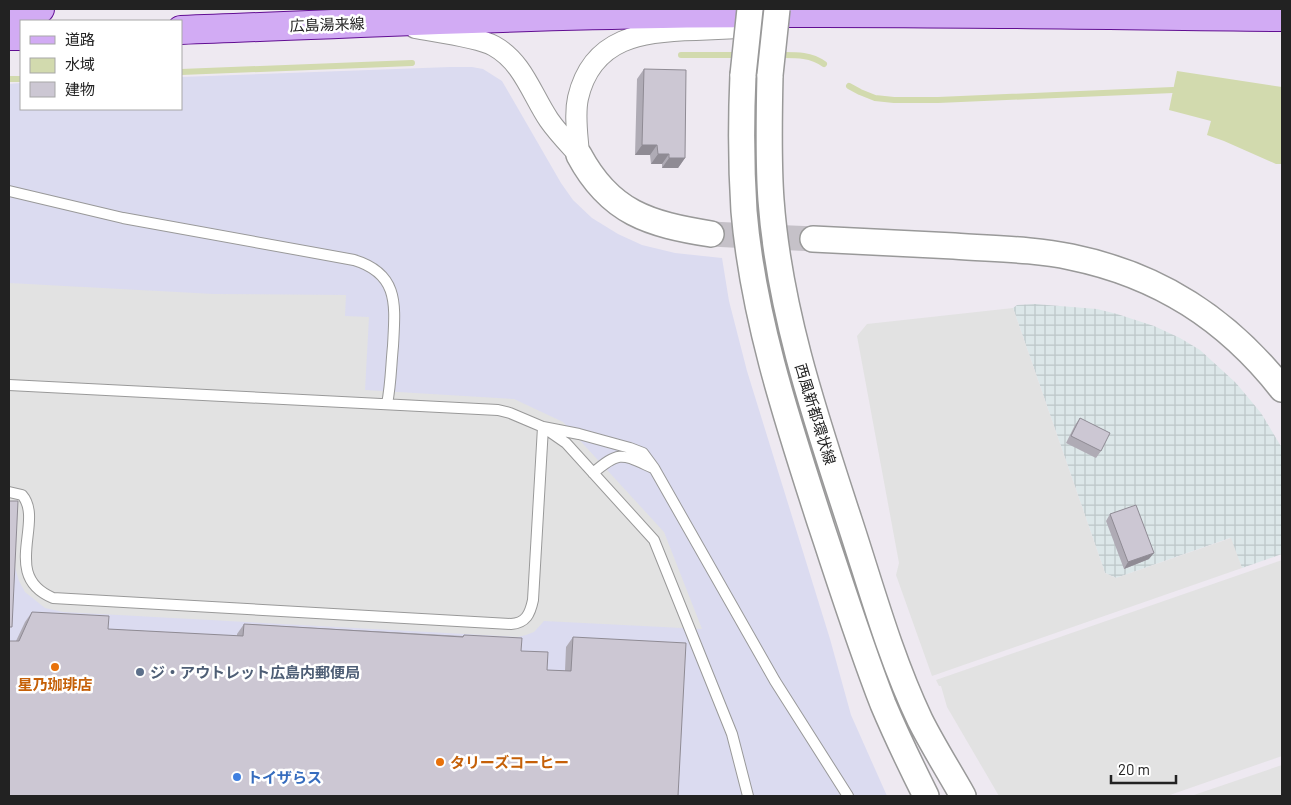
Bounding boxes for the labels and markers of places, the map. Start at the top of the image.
marker: 星乃珈琲店 [49,661,61,673]
place label: ジ・アウトレット広島内郵便局 [150,663,360,681]
marker: ジ・アウトレット広島内郵便局 [134,666,146,678]
place label: 星乃珈琲店 [17,675,93,693]
place label: タリーズコーヒー [450,753,569,771]
marker: タリーズコーヒー [434,756,446,768]
place label: トイザらス [247,768,322,786]
marker: トイザらス [231,771,243,783]

